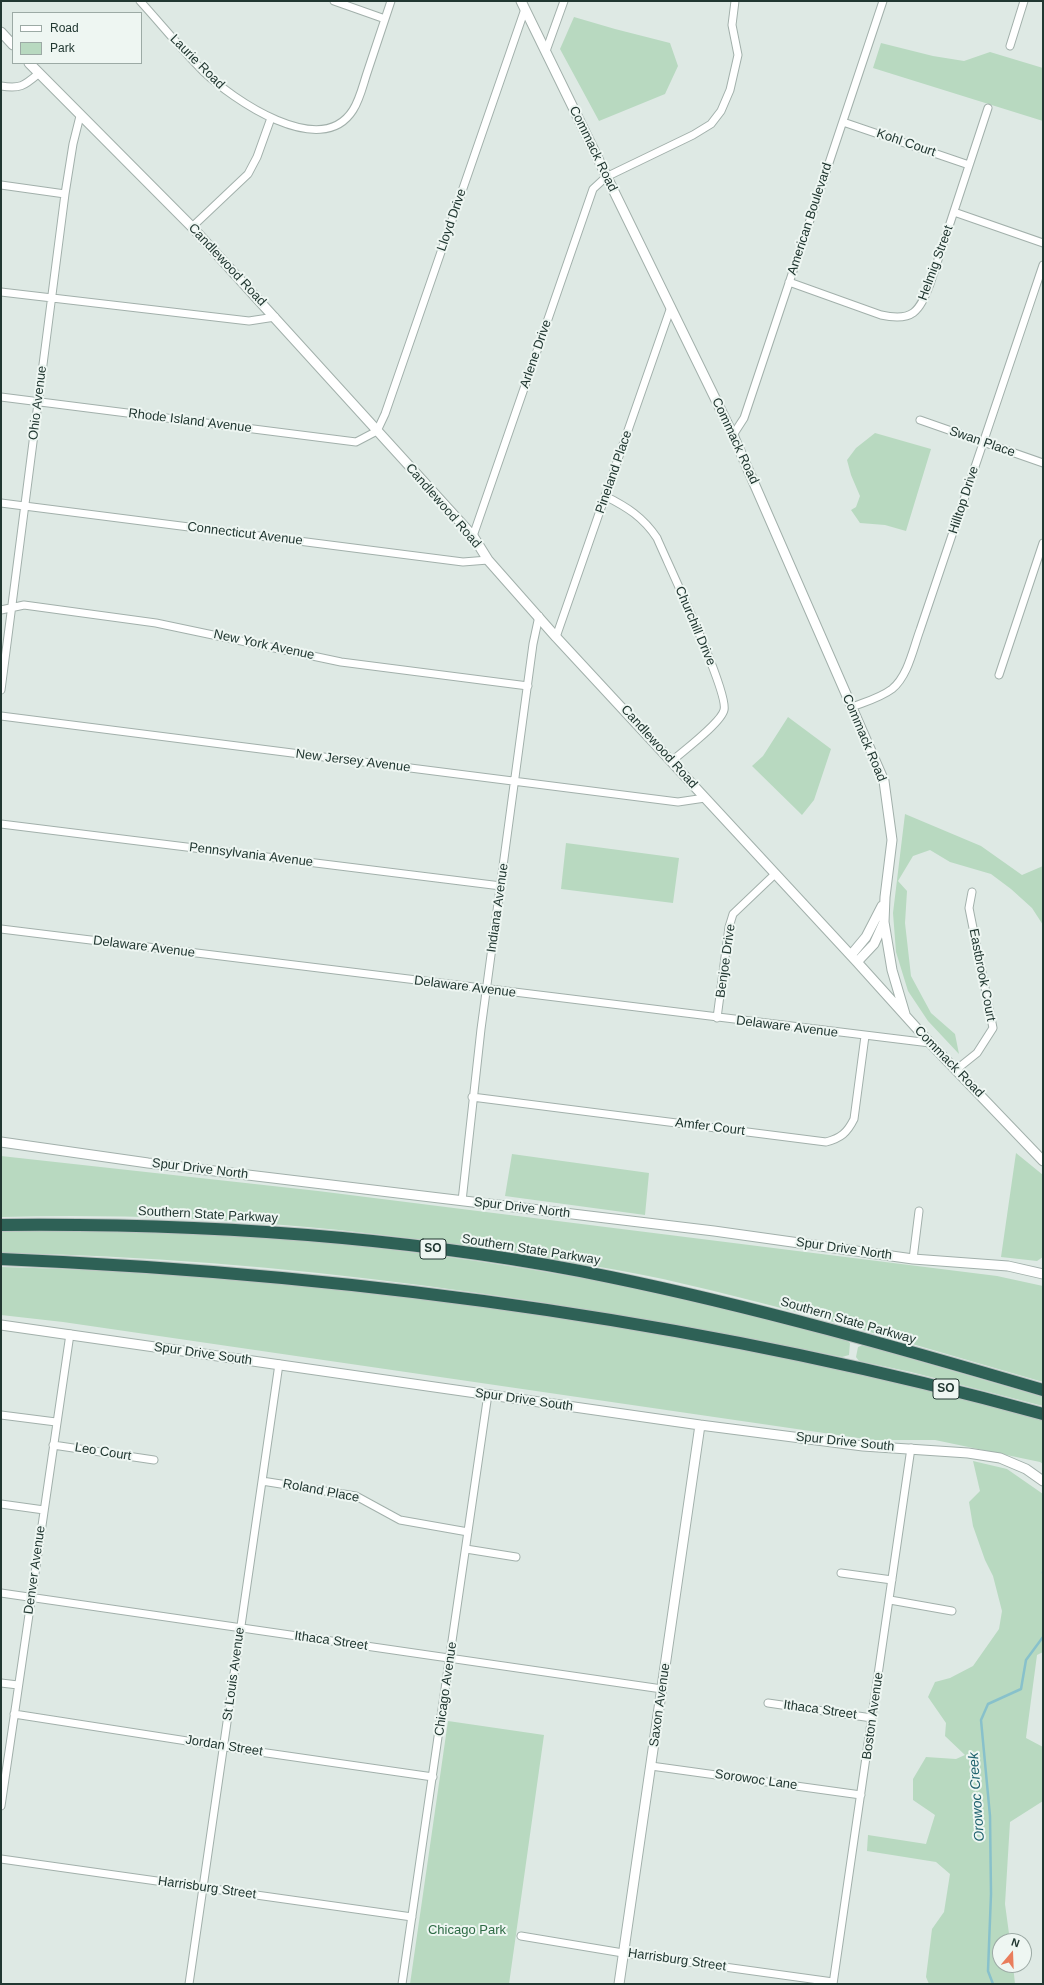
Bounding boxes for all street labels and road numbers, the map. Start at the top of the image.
street label: Laurie Road [166,31,228,93]
street label: Commack Road [566,104,620,194]
street label: Kohl Court [874,126,938,160]
street label: American Boulevard [784,161,836,277]
street label: Lloyd Drive [434,187,470,253]
street label: Candlewood Road [185,221,269,309]
street label: Helmig Street [915,223,957,303]
street label: Arlene Drive [517,318,555,390]
street label: Ohio Avenue [26,365,50,441]
street label: Commack Road [708,395,762,487]
street label: Rhode Island Avenue [127,406,253,436]
street label: Swan Place [947,423,1017,461]
street label: Pineland Place [593,428,635,516]
street label: Candlewood Road [402,461,484,551]
street label: Hilltop Drive [946,464,982,536]
street label: Connecticut Avenue [186,519,304,549]
street label: Churchill Drive [671,584,719,668]
street label: New York Avenue [212,627,316,663]
street label: Commack Road [839,692,889,784]
street label: Candlewood Road [617,702,701,792]
street label: New Jersey Avenue [295,746,411,776]
street label: Pennsylvania Avenue [188,840,314,870]
street label: Indiana Avenue [484,862,512,954]
street label: Benjoe Drive [713,923,739,999]
street label: Eastbrook Court [965,927,999,1023]
street label: Delaware Avenue [92,933,196,961]
street label: Delaware Avenue [413,973,517,1001]
street label: Delaware Avenue [735,1013,839,1041]
street label: Commack Road [911,1023,987,1101]
street label: Amfer Court [674,1115,746,1139]
street label: Spur Drive North [151,1155,249,1183]
street label: Spur Drive North [473,1194,571,1222]
street label: Southern State Parkway [138,1204,278,1226]
street label: Southern State Parkway [461,1231,601,1269]
street label: Spur Drive North [795,1235,893,1263]
road number: SO [420,1239,446,1259]
street label: Southern State Parkway [778,1294,918,1348]
street label: Spur Drive South [153,1339,253,1369]
road number: SO [933,1379,959,1399]
street label: Spur Drive South [474,1385,574,1415]
street label: Spur Drive South [795,1429,895,1455]
street label: Leo Court [74,1440,132,1464]
street label: Roland Place [282,1476,360,1506]
street label: Denver Avenue [21,1525,49,1615]
street label: St Louis Avenue [220,1626,248,1722]
street label: Ithaca Street [293,1628,369,1654]
street label: Chicago Avenue [432,1641,460,1737]
street label: Saxon Avenue [646,1662,674,1748]
street label: Boston Avenue [859,1671,887,1761]
street label: Ithaca Street [782,1697,858,1723]
street label: Jordan Street [184,1732,264,1760]
street label: Sorowoc Lane [714,1766,798,1794]
street label: Harrisburg Street [157,1873,257,1903]
street label: Harrisburg Street [627,1945,727,1975]

